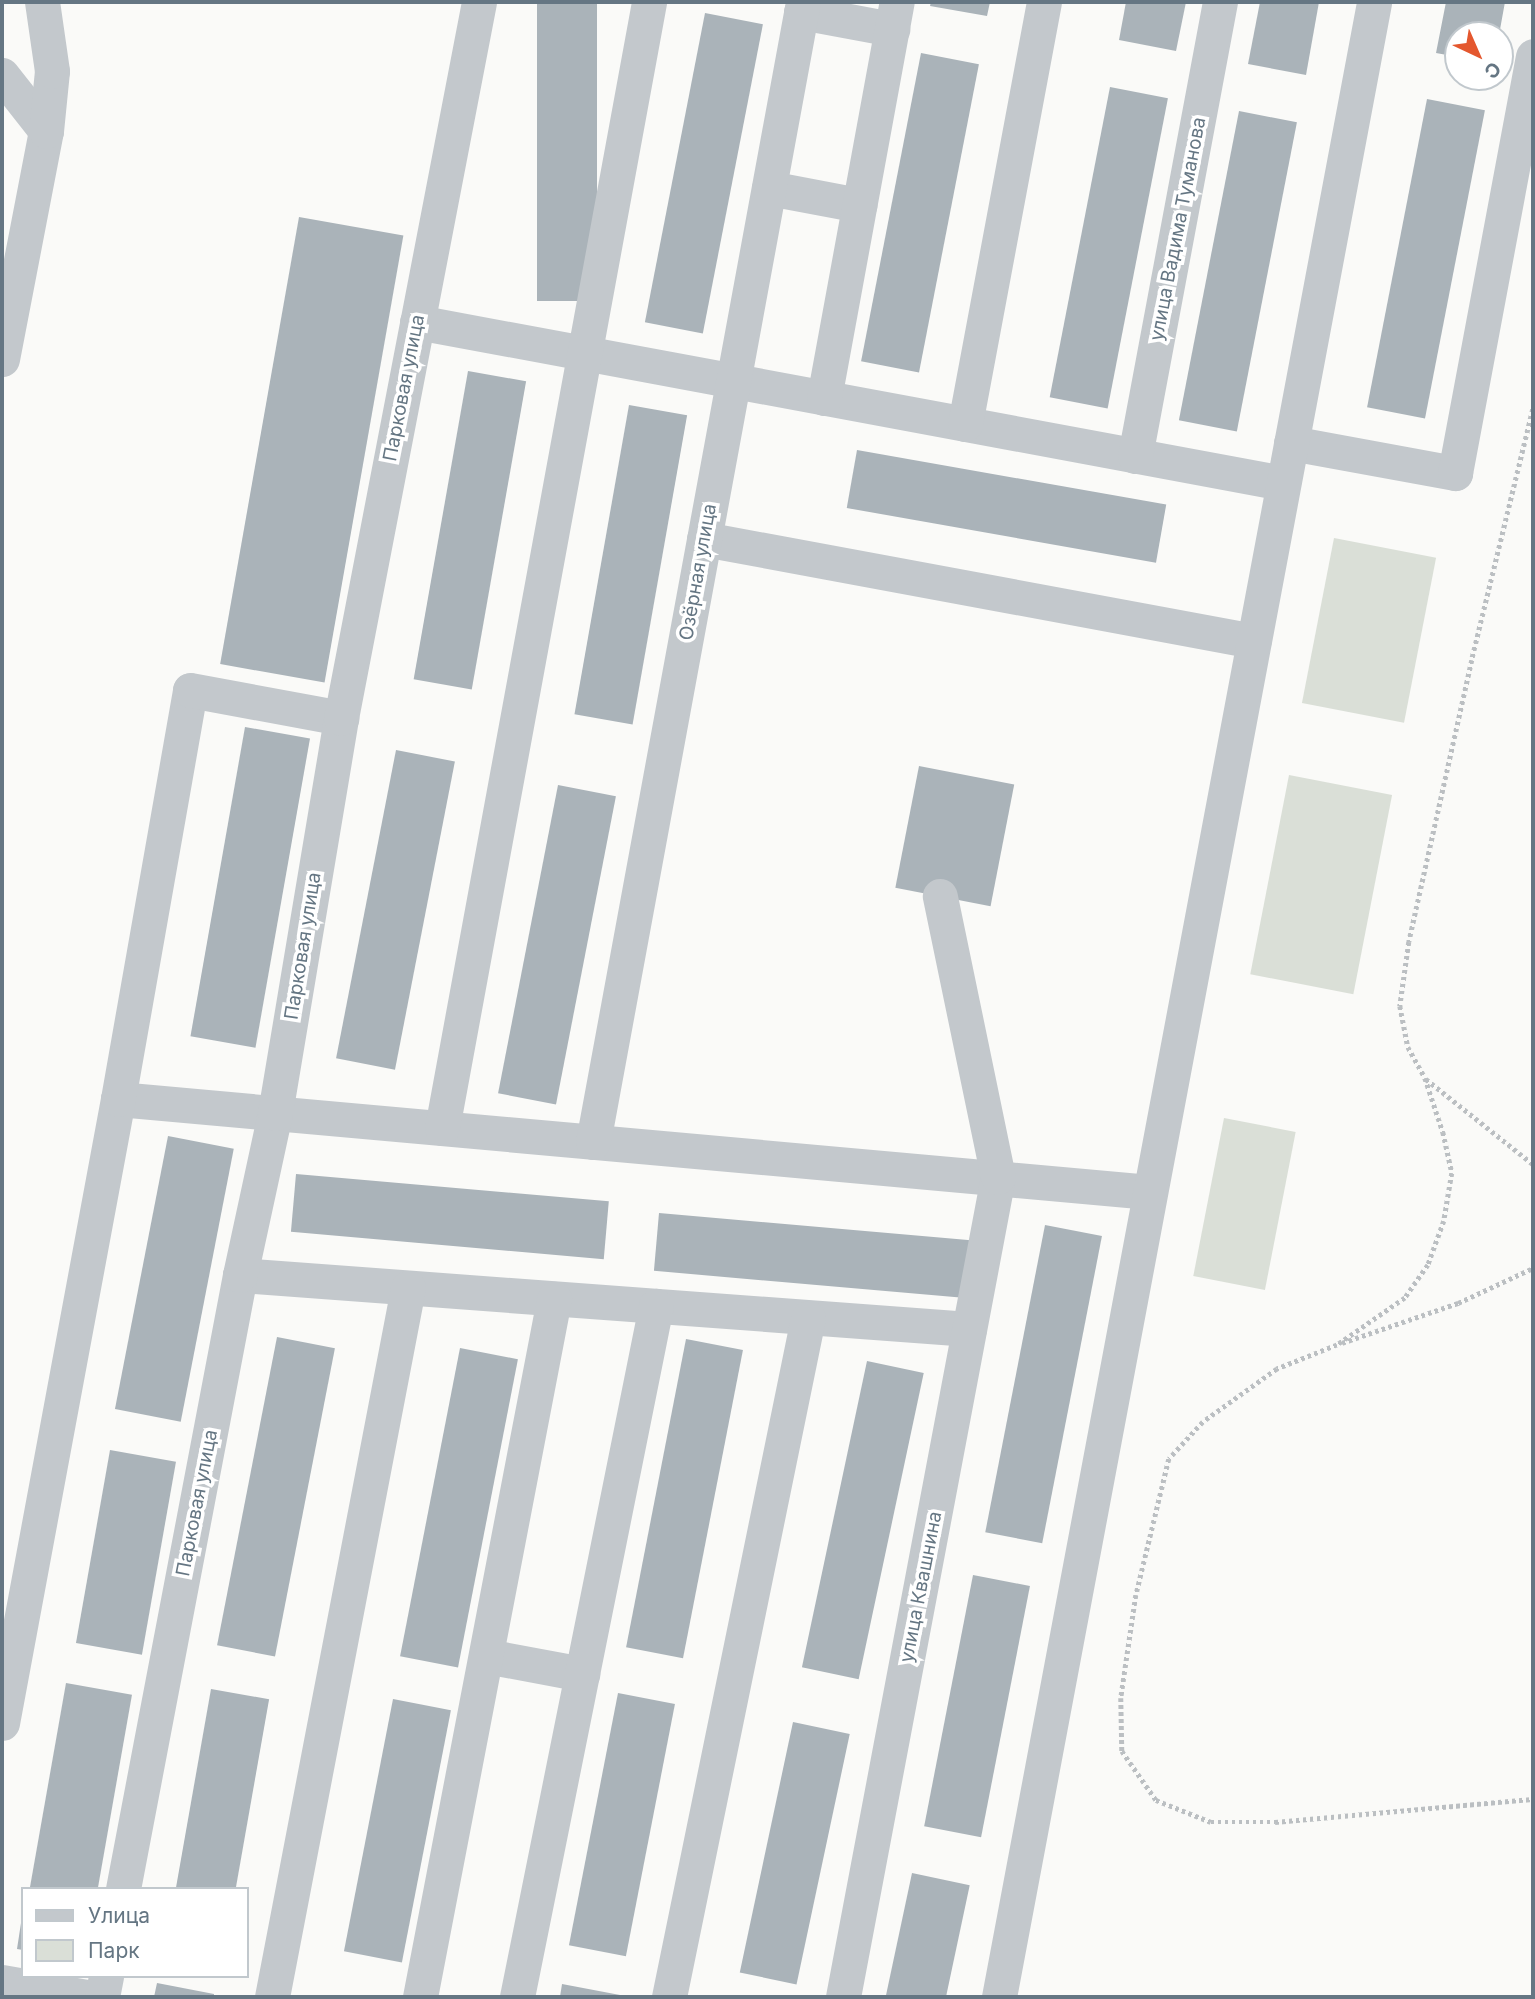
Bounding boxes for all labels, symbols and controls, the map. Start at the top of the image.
north arrow [1444,21,1514,91]
text: С [1479,57,1506,83]
street label: улица Вадима Туманова [1145,115,1211,343]
street label: Парковая улица [379,313,429,463]
street label: Озёрная улица [675,502,721,642]
street label: Парковая улица [280,871,326,1021]
street label: Парковая улица [172,1428,222,1578]
street label: улица Квашнина [895,1509,947,1665]
legend [21,1887,248,1978]
text: Улица [88,1903,150,1928]
text: Парк [88,1938,140,1963]

